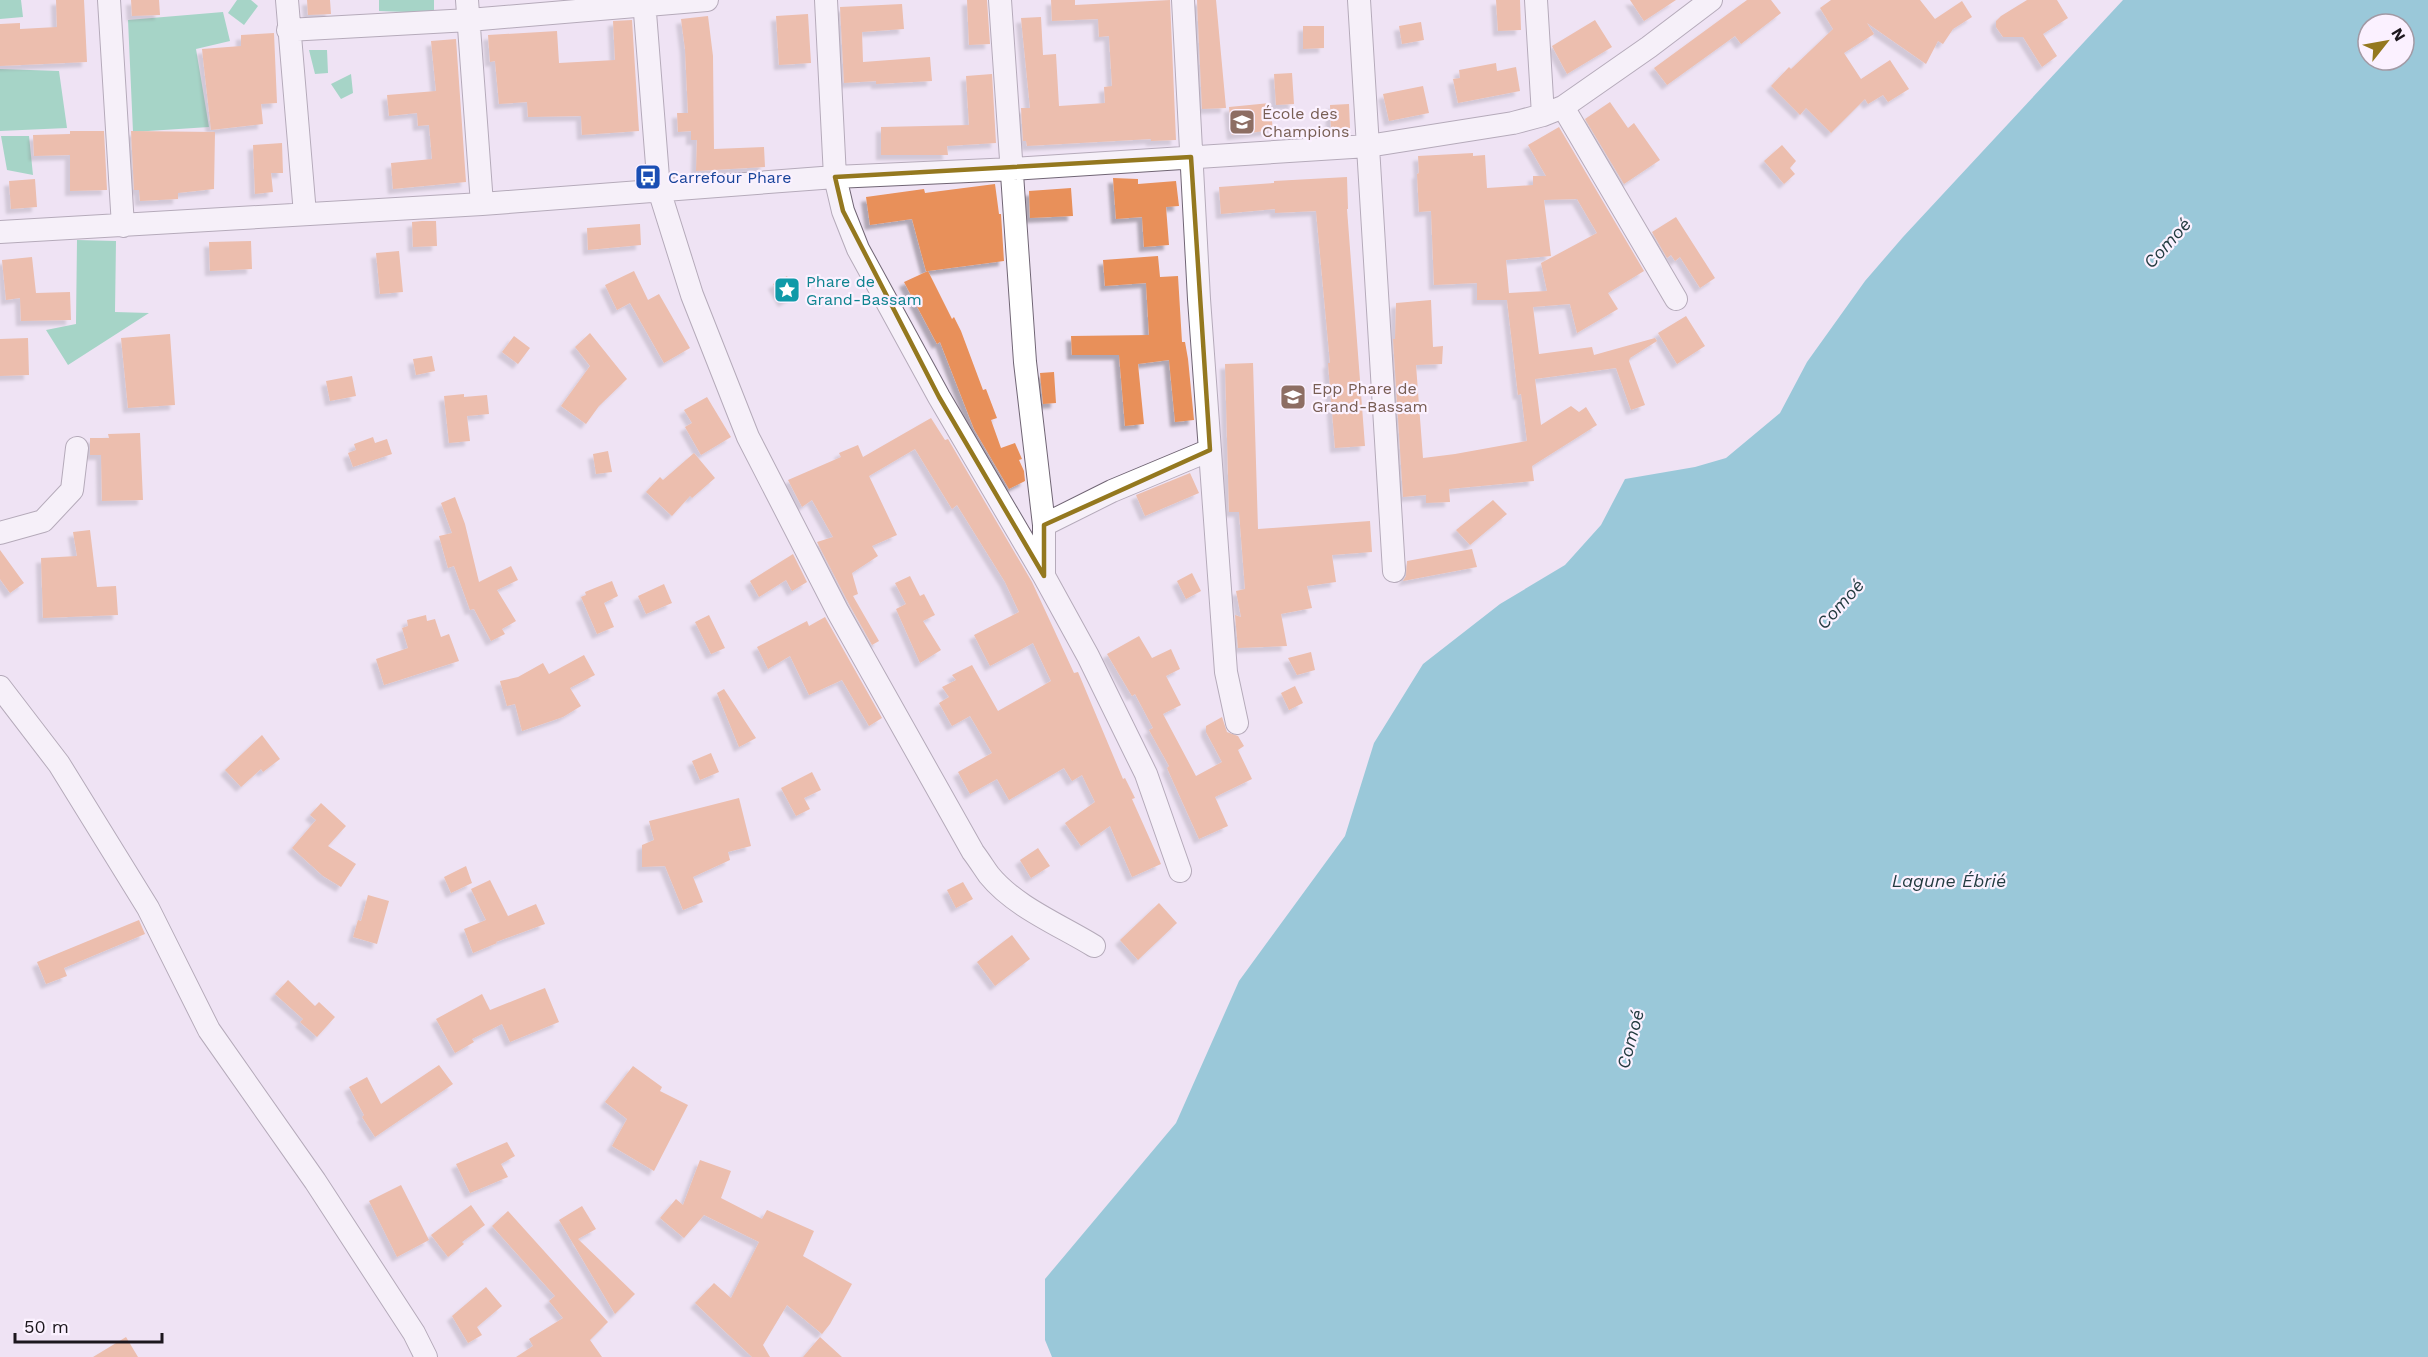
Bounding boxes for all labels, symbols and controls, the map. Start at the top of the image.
north arrow [2356,12,2416,72]
text: N [2387,25,2410,45]
place label: École des Champions [1262,104,1349,141]
school or university icon: École des Champions [1227,107,1257,137]
bus stop icon: Carrefour Phare [633,162,663,192]
place label: Carrefour Phare [668,168,791,187]
water label: Comoé [2139,213,2195,273]
place label: Phare de Grand-Bassam [806,272,922,309]
place icon: Phare de Grand-Bassam [772,275,802,305]
place label: Epp Phare de Grand-Bassam [1312,379,1428,416]
school or university icon: Epp Phare de Grand-Bassam [1278,382,1308,412]
water label: Comoé [1812,574,1868,634]
water label: Lagune Ébrié [1892,870,2006,891]
water label: Comoé [1612,1007,1648,1071]
scale bar [15,1306,162,1344]
text: 50 m [24,1316,69,1337]

